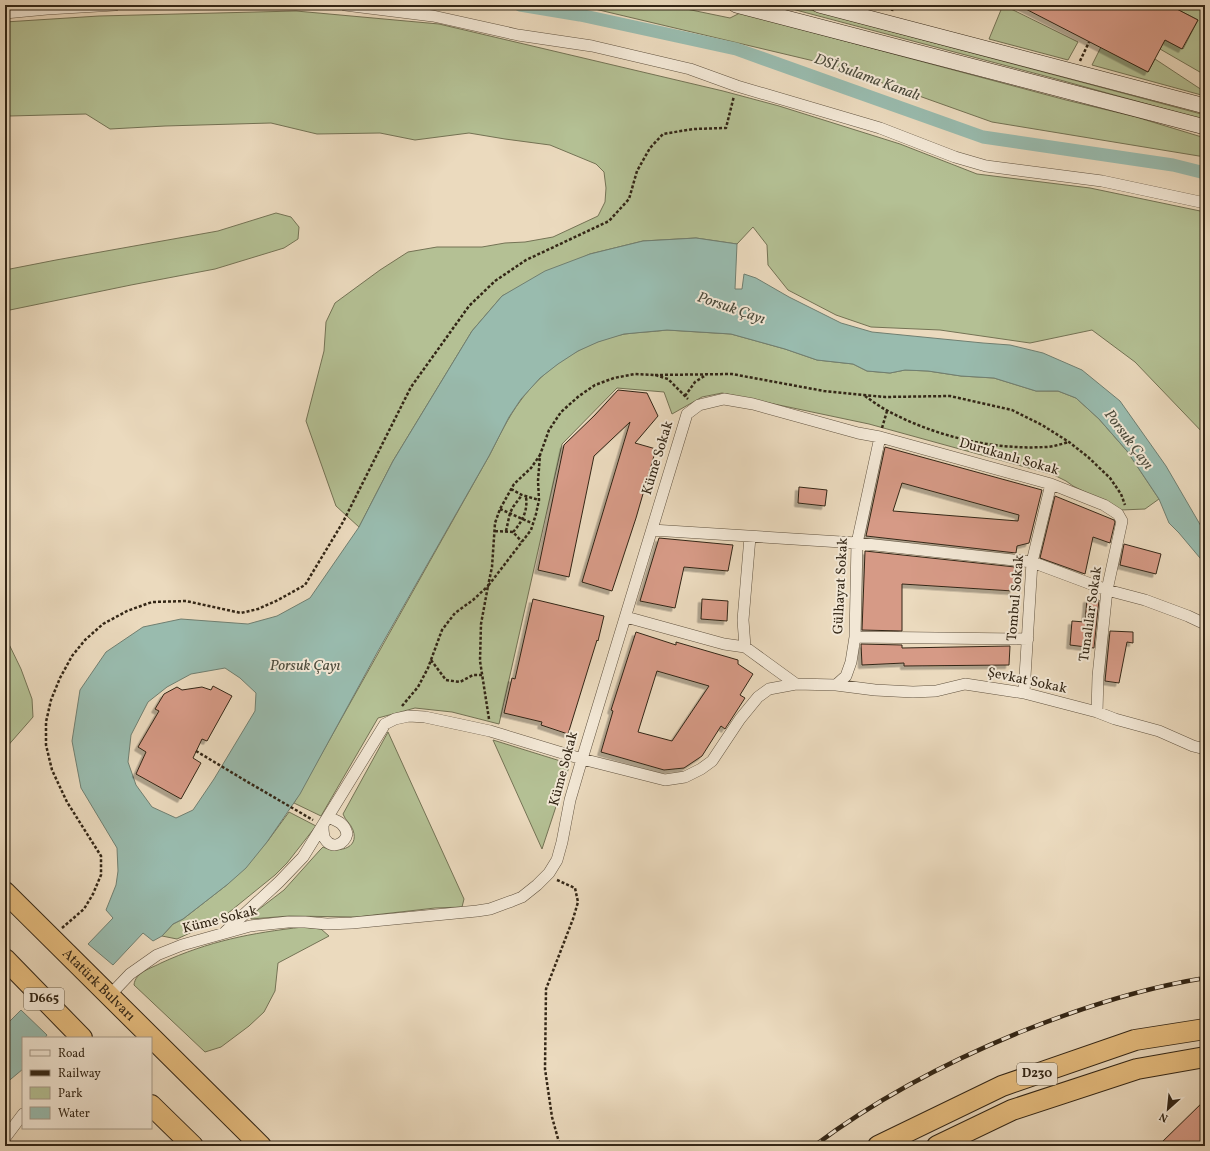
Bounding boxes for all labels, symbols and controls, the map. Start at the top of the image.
water label: DSİ Sulama Kanalı [811,49,923,107]
water label: Porsuk Çayı [694,288,768,331]
water label: Porsuk Çayı [1098,406,1158,475]
street label: Küme Sokak [638,418,678,497]
street label: Durukanlı Sokak [957,434,1062,480]
street label: Gülhayat Sokak [829,537,853,635]
street label: Tombul Sokak [1003,554,1029,642]
street label: Tunalılar Sokak [1075,565,1107,663]
water label: Porsuk Çayı [270,656,341,677]
street label: Şevkat Sokak [985,663,1069,699]
street label: Küme Sokak [545,729,583,808]
street label: Küme Sokak [181,901,260,938]
street label: Atatürk Bulvarı [58,944,139,1025]
road number: D665 [24,988,64,1010]
legend [22,1037,152,1129]
text: Road [58,1046,85,1062]
road number: D230 [1017,1063,1057,1085]
text: Railway [58,1066,101,1082]
text: Park [58,1086,83,1102]
north arrow [1148,1089,1188,1129]
text: Water [58,1106,90,1122]
text: N [1157,1108,1171,1125]

